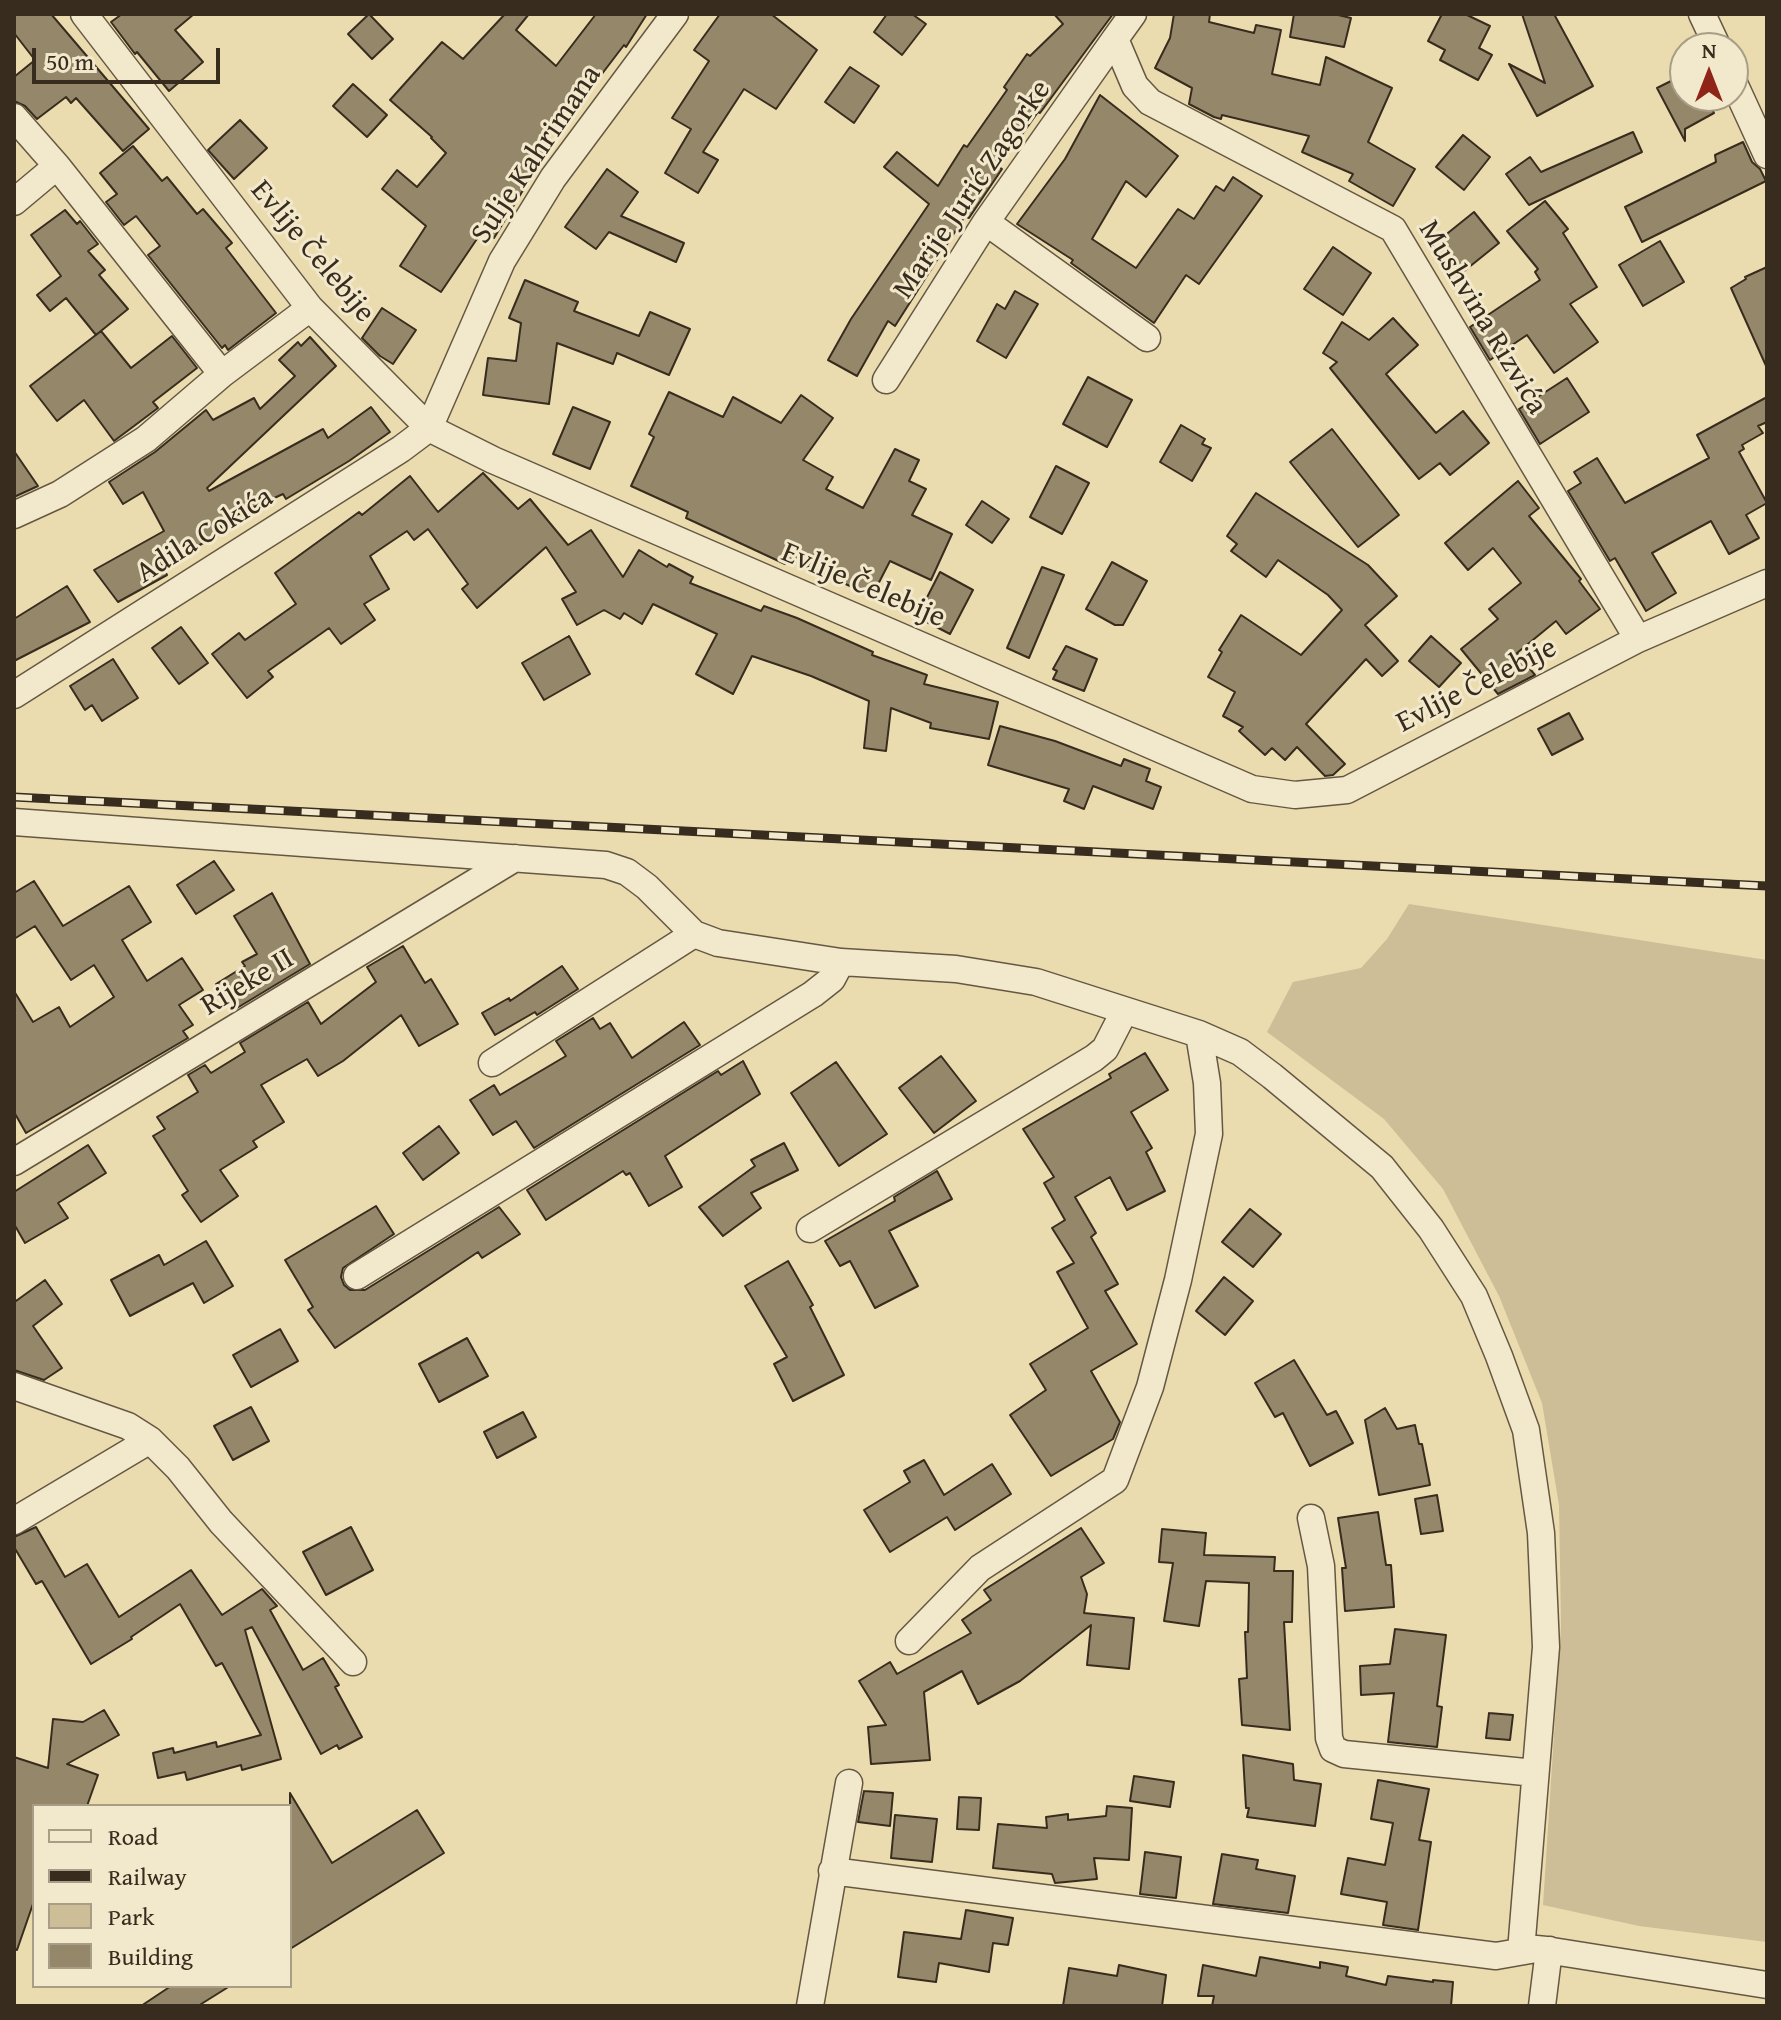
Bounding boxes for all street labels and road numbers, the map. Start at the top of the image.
street label: Sulje Kahrimana [464,59,610,251]
street label: Marije Jurić Zagorke [886,74,1060,306]
street label: Evlije Čelebije [242,174,382,330]
street label: Mushvina Rizvića [1410,214,1554,422]
street label: Adila Cokića [130,480,280,592]
street label: Evlije Čelebije [776,535,950,637]
street label: Evlije Čelebije [1391,630,1563,742]
street label: Rijeke II [195,941,301,1025]

